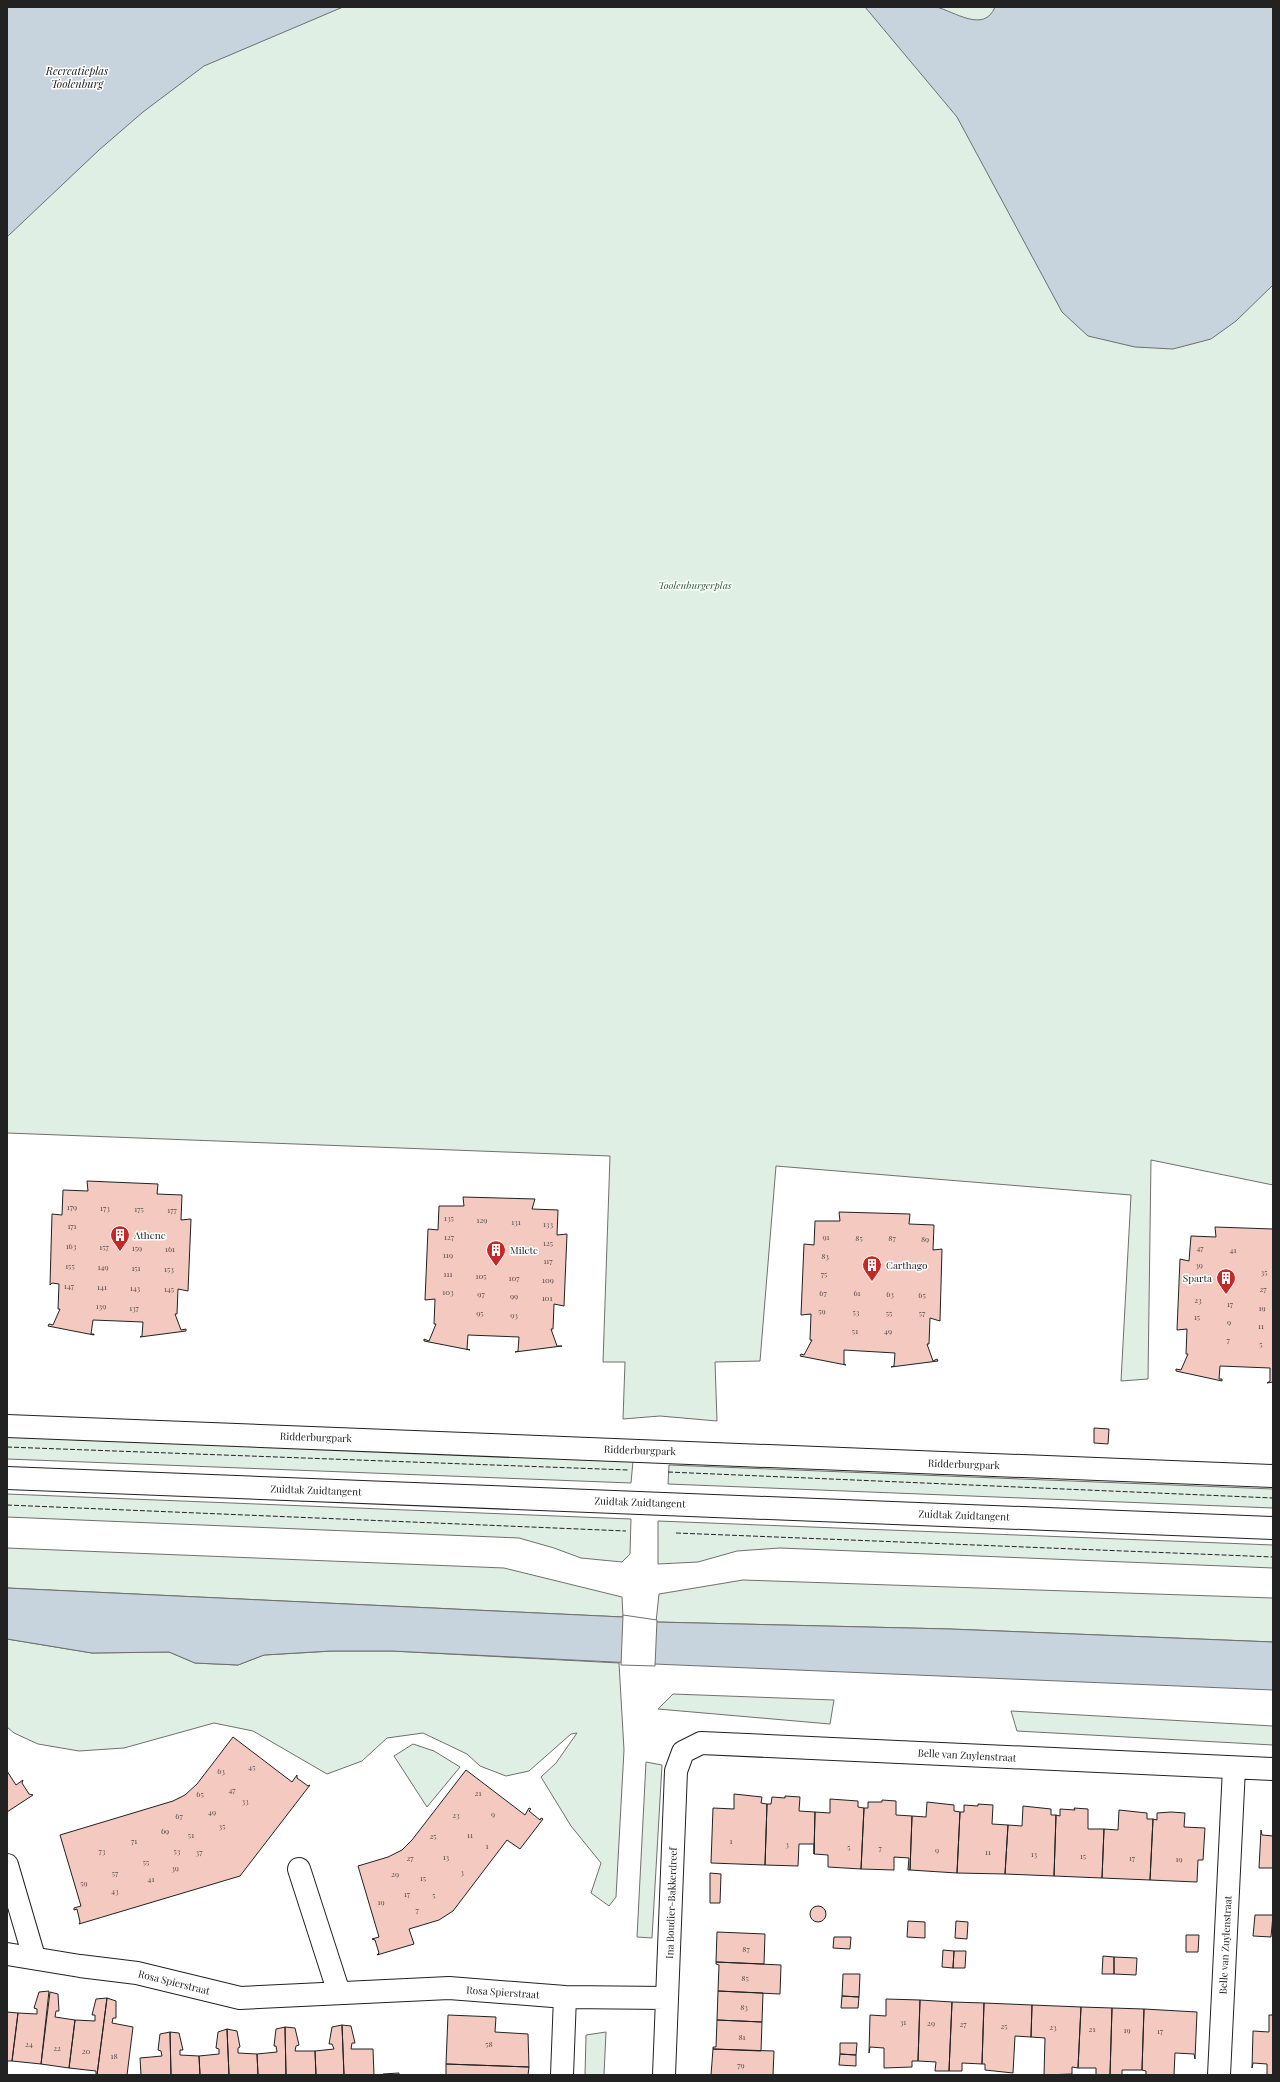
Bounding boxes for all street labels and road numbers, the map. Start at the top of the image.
street label: Ridderburgpark [280,1429,353,1445]
street label: Ridderburgpark [604,1442,677,1458]
street label: Ridderburgpark [928,1456,1001,1472]
street label: Zuidtak Zuidtangent [270,1481,362,1499]
street label: Zuidtak Zuidtangent [594,1493,686,1511]
street label: Zuidtak Zuidtangent [918,1506,1010,1524]
street label: Belle van Zuylenstraat [917,1745,1017,1765]
street label: Ina Boudier-Bakkerdreef [662,1846,680,1959]
street label: Belle van Zuylenstraat [1215,1895,1235,1995]
street label: Rosa Spierstraat [137,1966,212,1998]
street label: Rosa Spierstraat [466,1982,541,2002]

